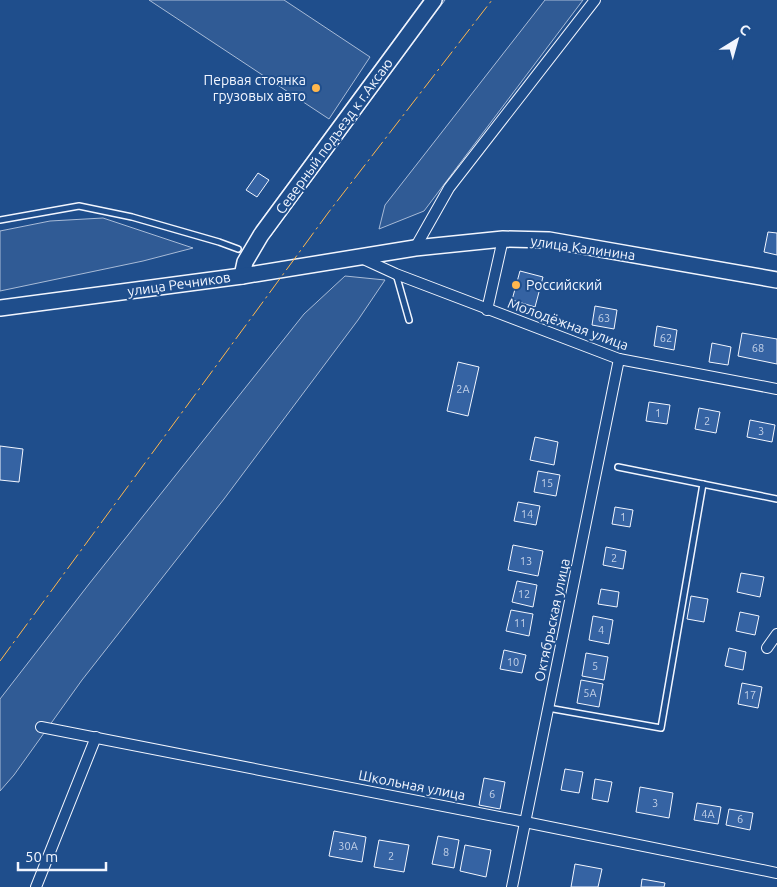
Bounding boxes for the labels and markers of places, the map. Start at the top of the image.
place label: Первая стоянка грузовых авто [204,72,306,104]
marker: Первая стоянка грузовых авто [310,82,322,94]
place label: Российский [526,277,602,293]
marker: Российский [510,279,522,291]

